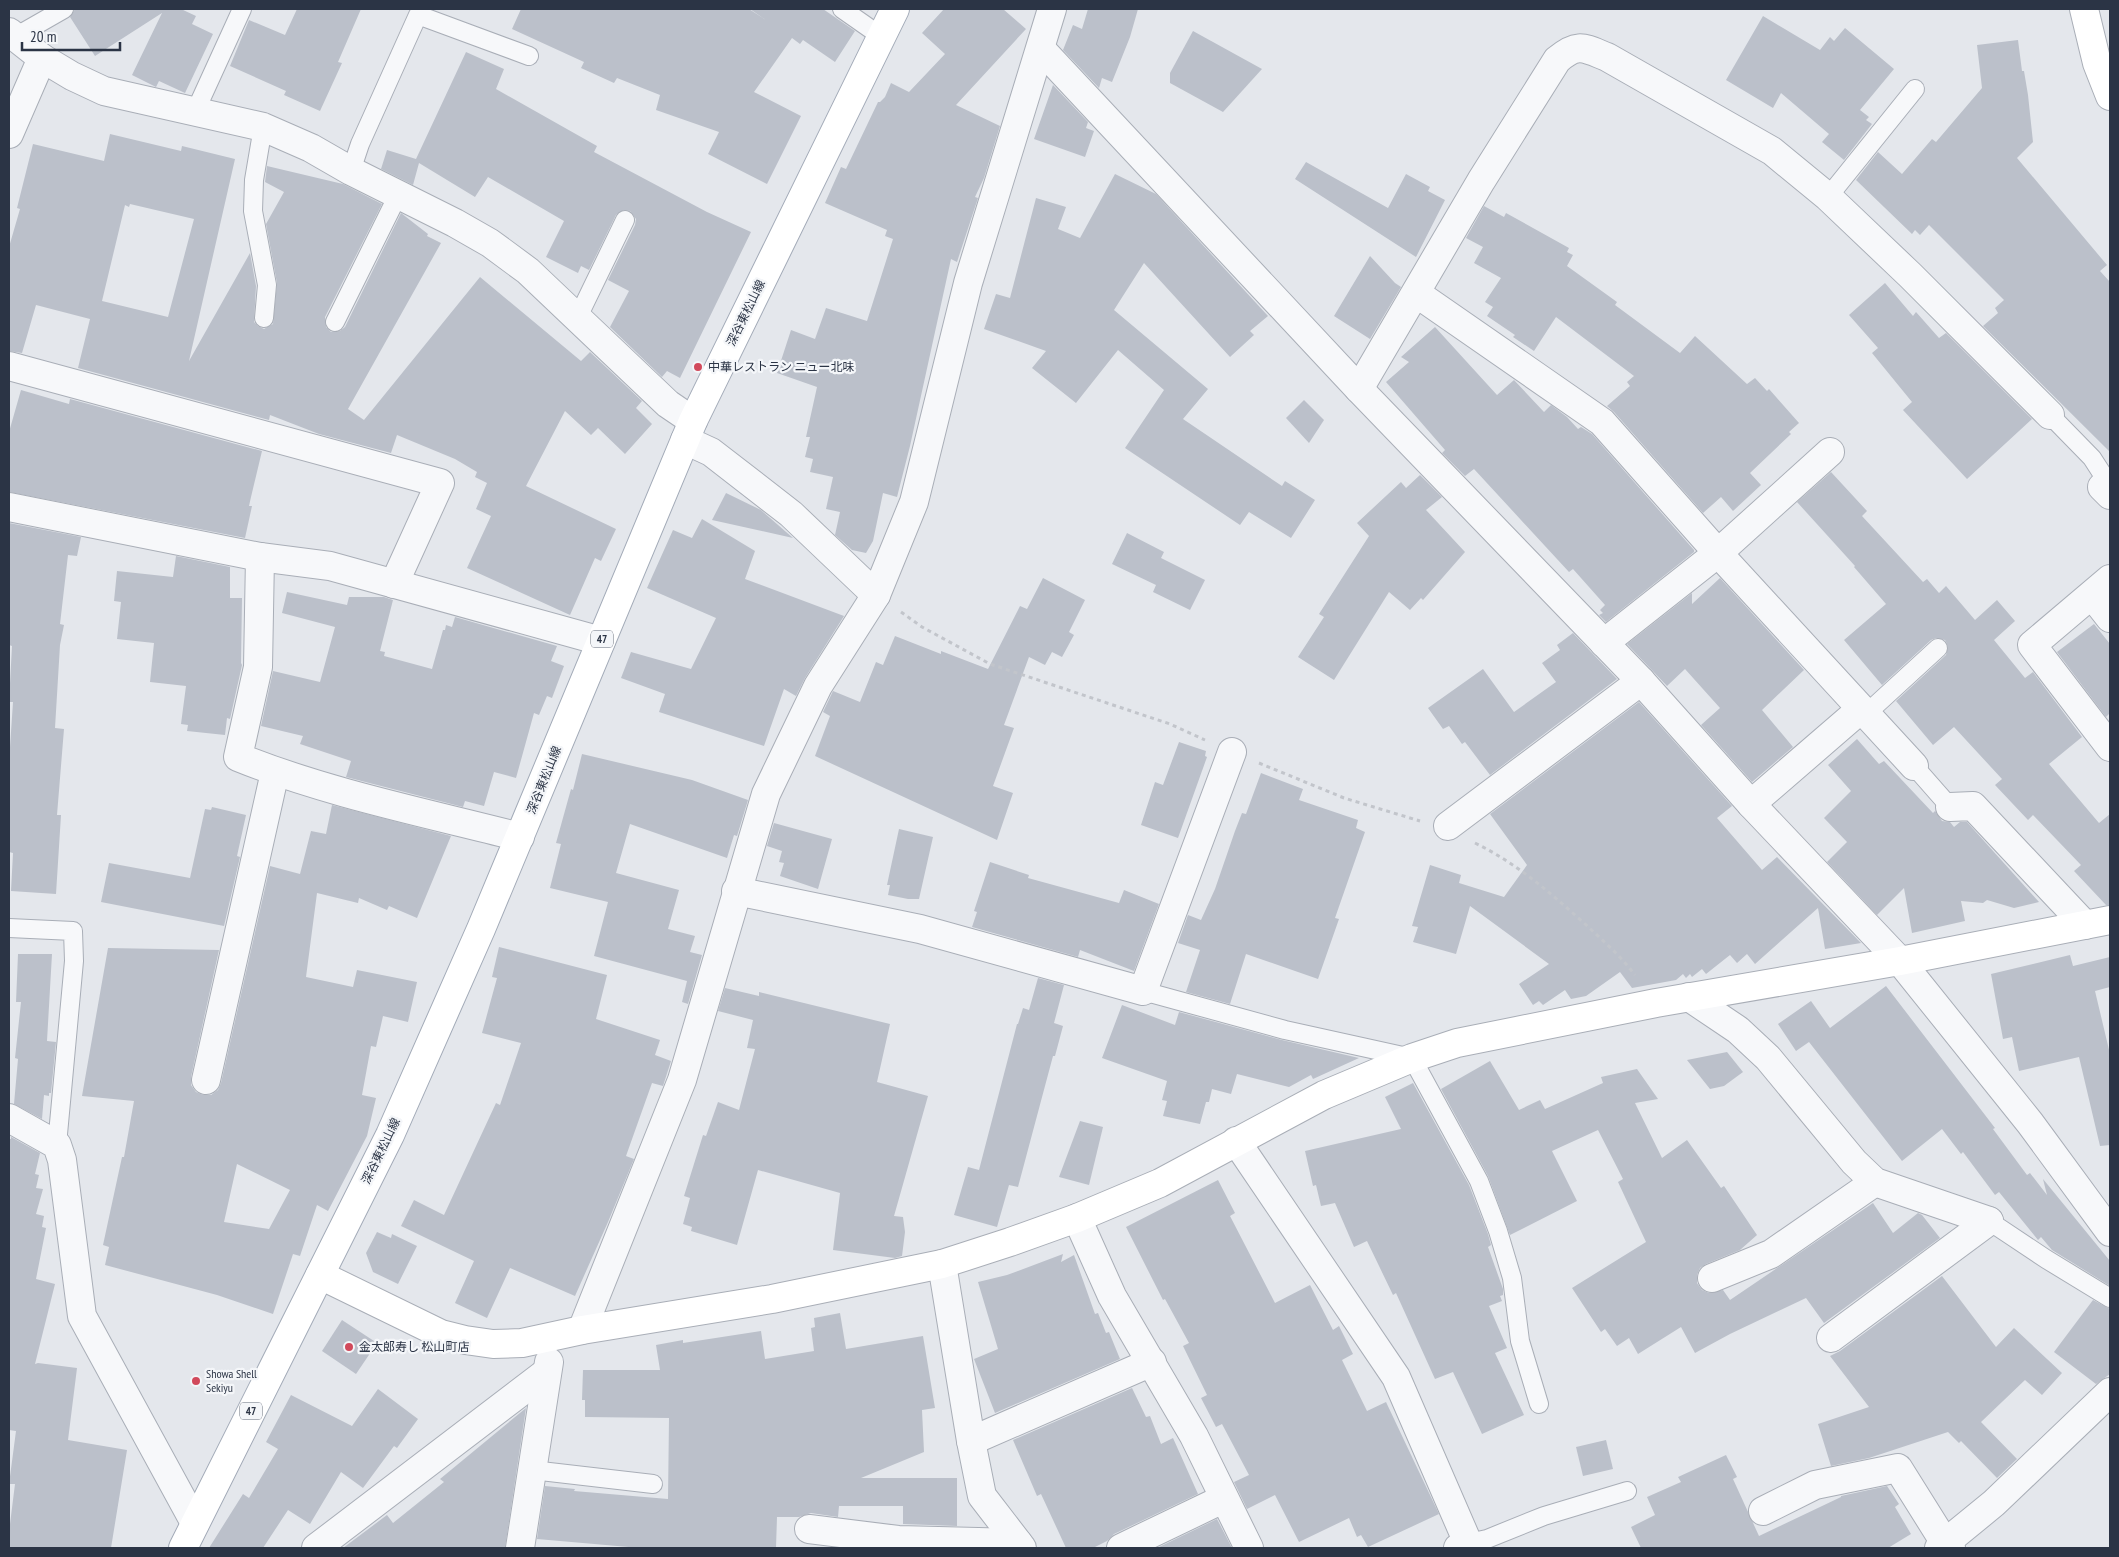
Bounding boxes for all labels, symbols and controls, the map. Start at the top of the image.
scale bar [22,20,120,52]
text: 20 m [30,27,56,46]
street label: 深谷東松山線 [723,277,768,348]
place label: 中華レストラン ニュー北味 [708,359,855,374]
marker: 中華レストラン ニュー北味 [692,361,704,373]
road number: 47 [591,630,613,648]
street label: 深谷東松山線 [523,744,564,816]
street label: 深谷東松山線 [358,1115,403,1186]
place label: 金太郎寿し 松山町店 [359,1339,470,1354]
marker: 金太郎寿し 松山町店 [343,1341,355,1353]
place label: Showa Shell Sekiyu [206,1366,257,1395]
marker: Showa Shell Sekiyu [190,1375,202,1387]
road number: 47 [240,1402,262,1420]

